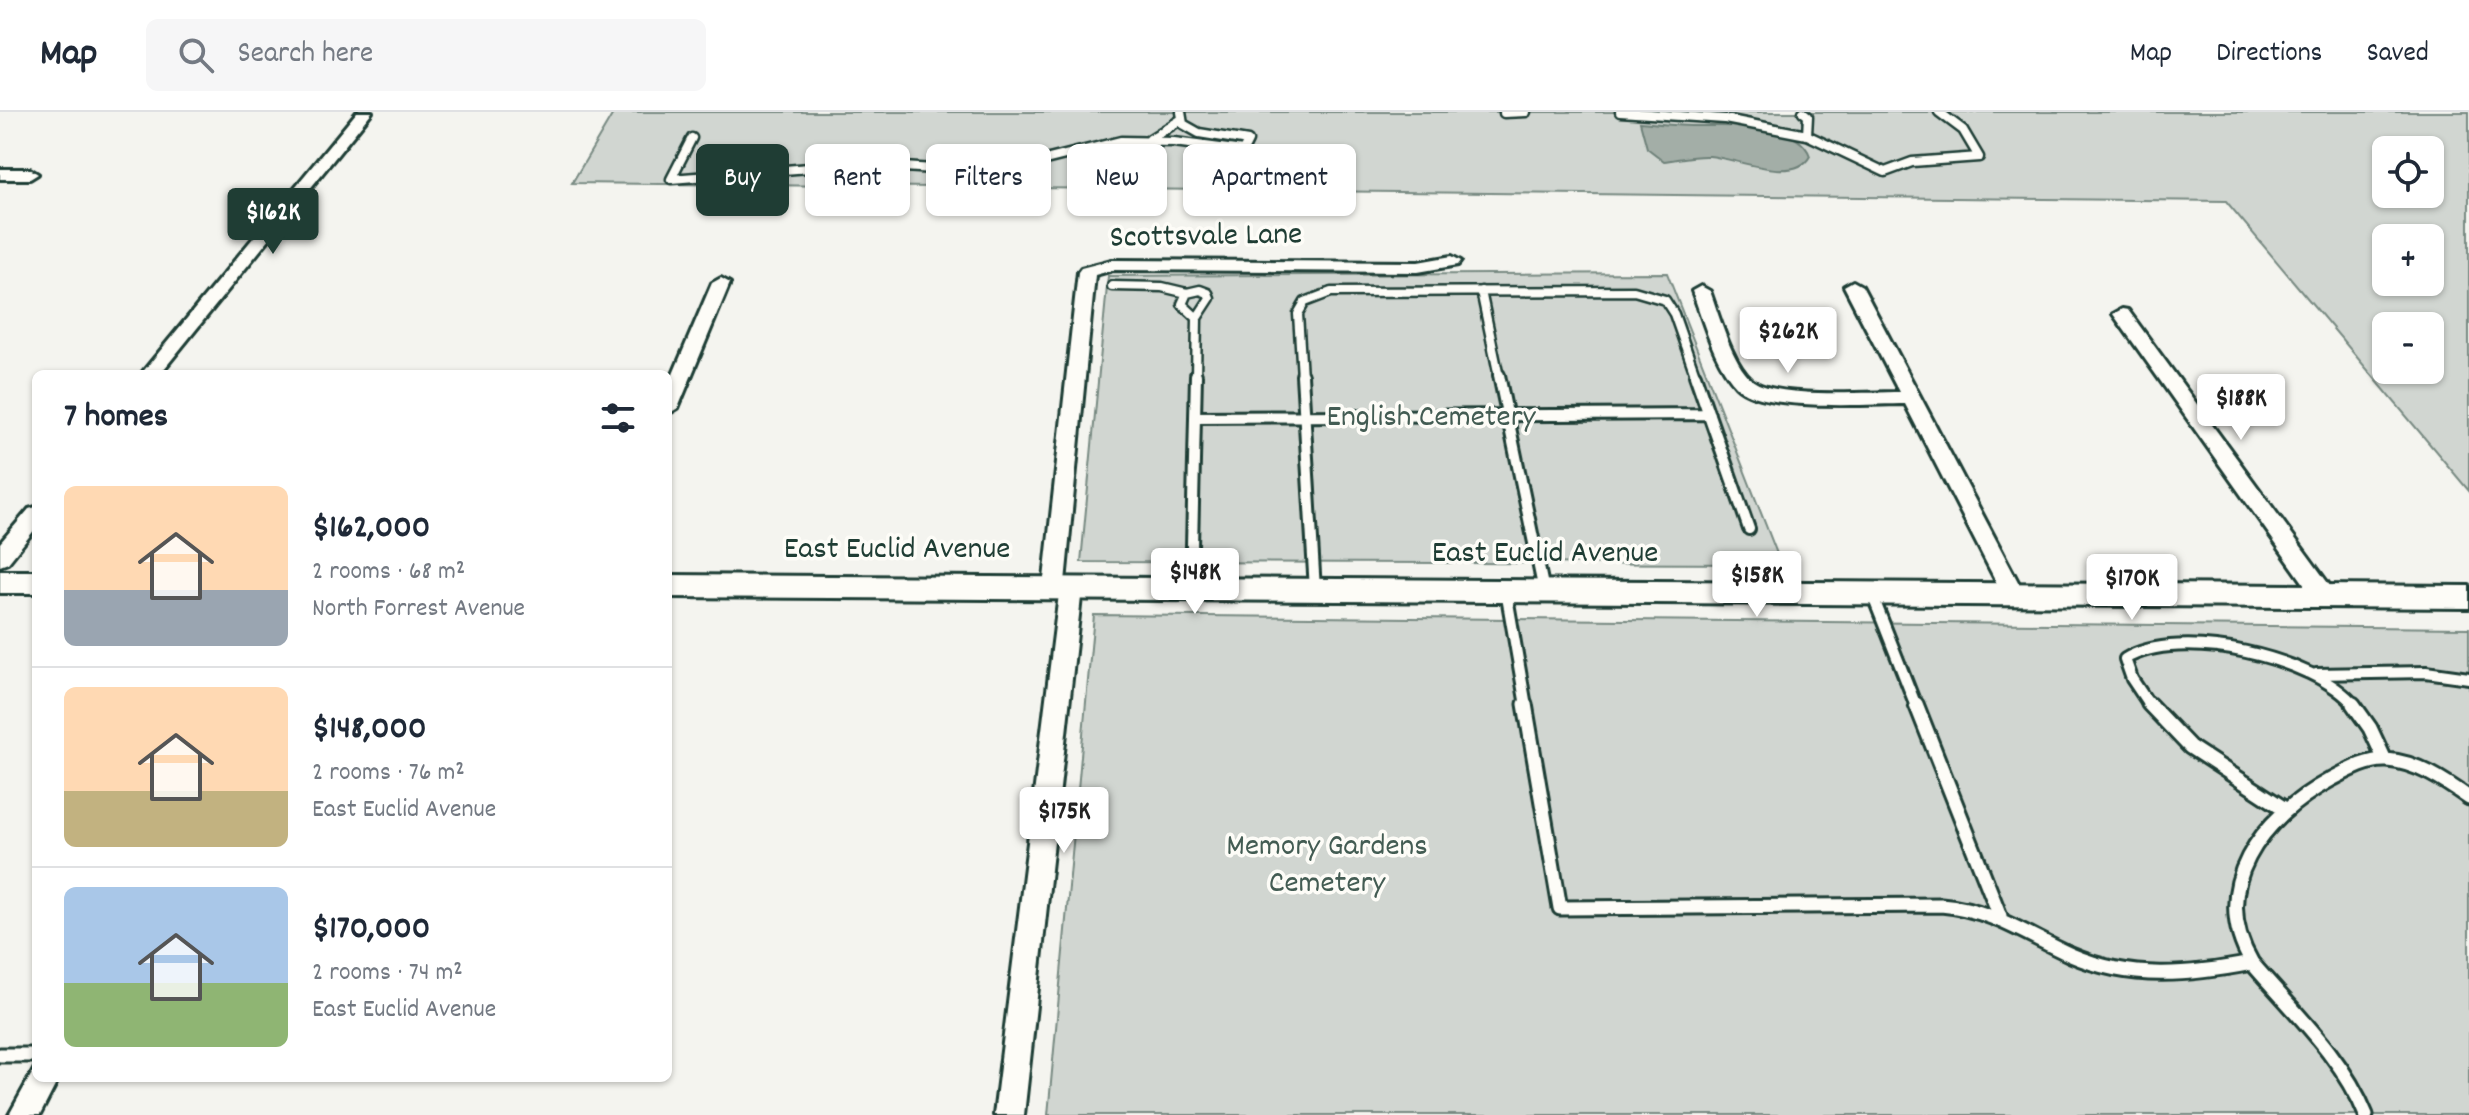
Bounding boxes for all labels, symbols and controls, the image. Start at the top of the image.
search box [146,19,706,91]
text: Map [40,28,98,83]
icon: search [174,33,218,77]
text: Search here [238,34,373,77]
text: Map [2130,35,2172,75]
text: Directions [2216,35,2322,75]
text: Saved [2366,35,2429,75]
map controls [2372,136,2444,384]
button: locate [2372,136,2444,208]
chip: Buy [696,144,789,216]
chip: Rent [805,144,910,216]
chip: Filters [926,144,1051,216]
chip: New [1067,144,1167,216]
chip: Apartment [1183,144,1356,216]
pin: $162K [217,188,329,256]
text: $162K [246,195,301,232]
street label: Scottsvale Lane [1109,213,1303,263]
button: + [2372,224,2444,296]
pin: $262K [1732,307,1844,375]
button: − [2372,312,2444,384]
text: $262K [1758,314,1818,351]
pin: $188K [2185,374,2297,442]
text: $188K [2215,381,2267,418]
text: 7 homes [64,394,168,443]
icon: filters [596,396,640,440]
park label: English Cemetery [1327,396,1536,442]
text: $162,000 [312,505,430,554]
icon: home [128,518,224,614]
street label: East Euclid Avenue [784,528,1010,574]
street label: East Euclid Avenue [1432,532,1658,578]
pin: $148K [1139,548,1251,616]
pin: $158K [1701,551,1813,619]
text: 2 rooms · 68 m² [312,554,465,591]
pin: $170K [2076,554,2188,622]
text: $148K [1169,555,1221,592]
text: $158K [1730,558,1784,595]
text: $170K [2104,561,2160,598]
text: North Forrest Avenue [312,591,525,628]
text: $148,000 [312,706,426,755]
icon: home [128,719,224,815]
text: 2 rooms · 76 m² [312,755,465,792]
pin: $175K [1008,787,1120,855]
text: East Euclid Avenue [312,792,496,829]
text: $175K [1038,794,1090,831]
park label: Memory Gardens Cemetery [1226,825,1428,908]
text: $170,000 [312,906,430,955]
icon: home [128,919,224,1015]
text: 2 rooms · 74 m² [312,955,463,992]
text: East Euclid Avenue [312,992,496,1029]

